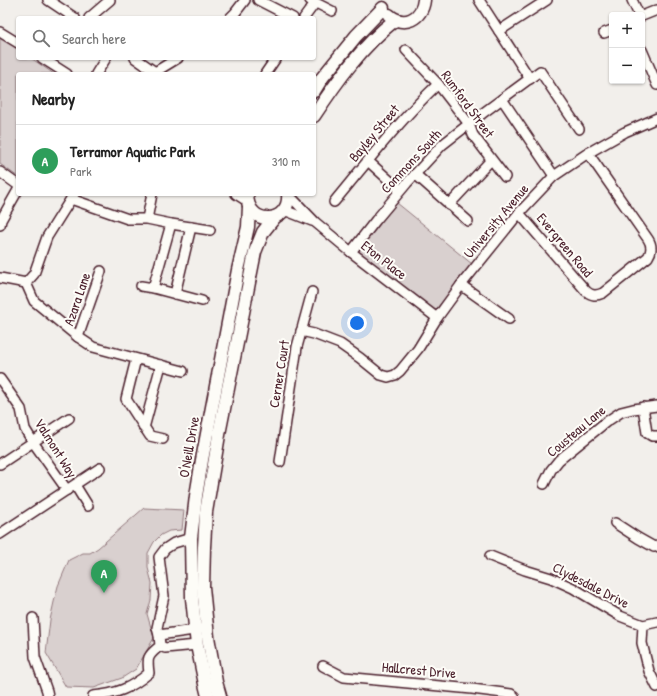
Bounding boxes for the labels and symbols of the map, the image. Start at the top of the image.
street label: Rumford Street [438,66,499,141]
street label: Bayley Street [344,100,404,166]
street label: Commons South [376,124,445,197]
street label: University Avenue [459,179,533,263]
street label: Evergreen Road [532,209,598,282]
street label: Eton Place [358,236,411,284]
street label: Azara Lane [59,269,95,328]
your location [347,313,367,333]
street label: Cerner Court [264,339,293,409]
street label: Cousteau Lane [542,400,610,461]
street label: Valmont Way [30,414,82,482]
street label: O'Neill Drive [174,414,203,479]
street label: Clydesdale Drive [549,557,633,613]
pin: A [91,560,117,593]
street label: Hallcrest Drive [381,657,457,682]

